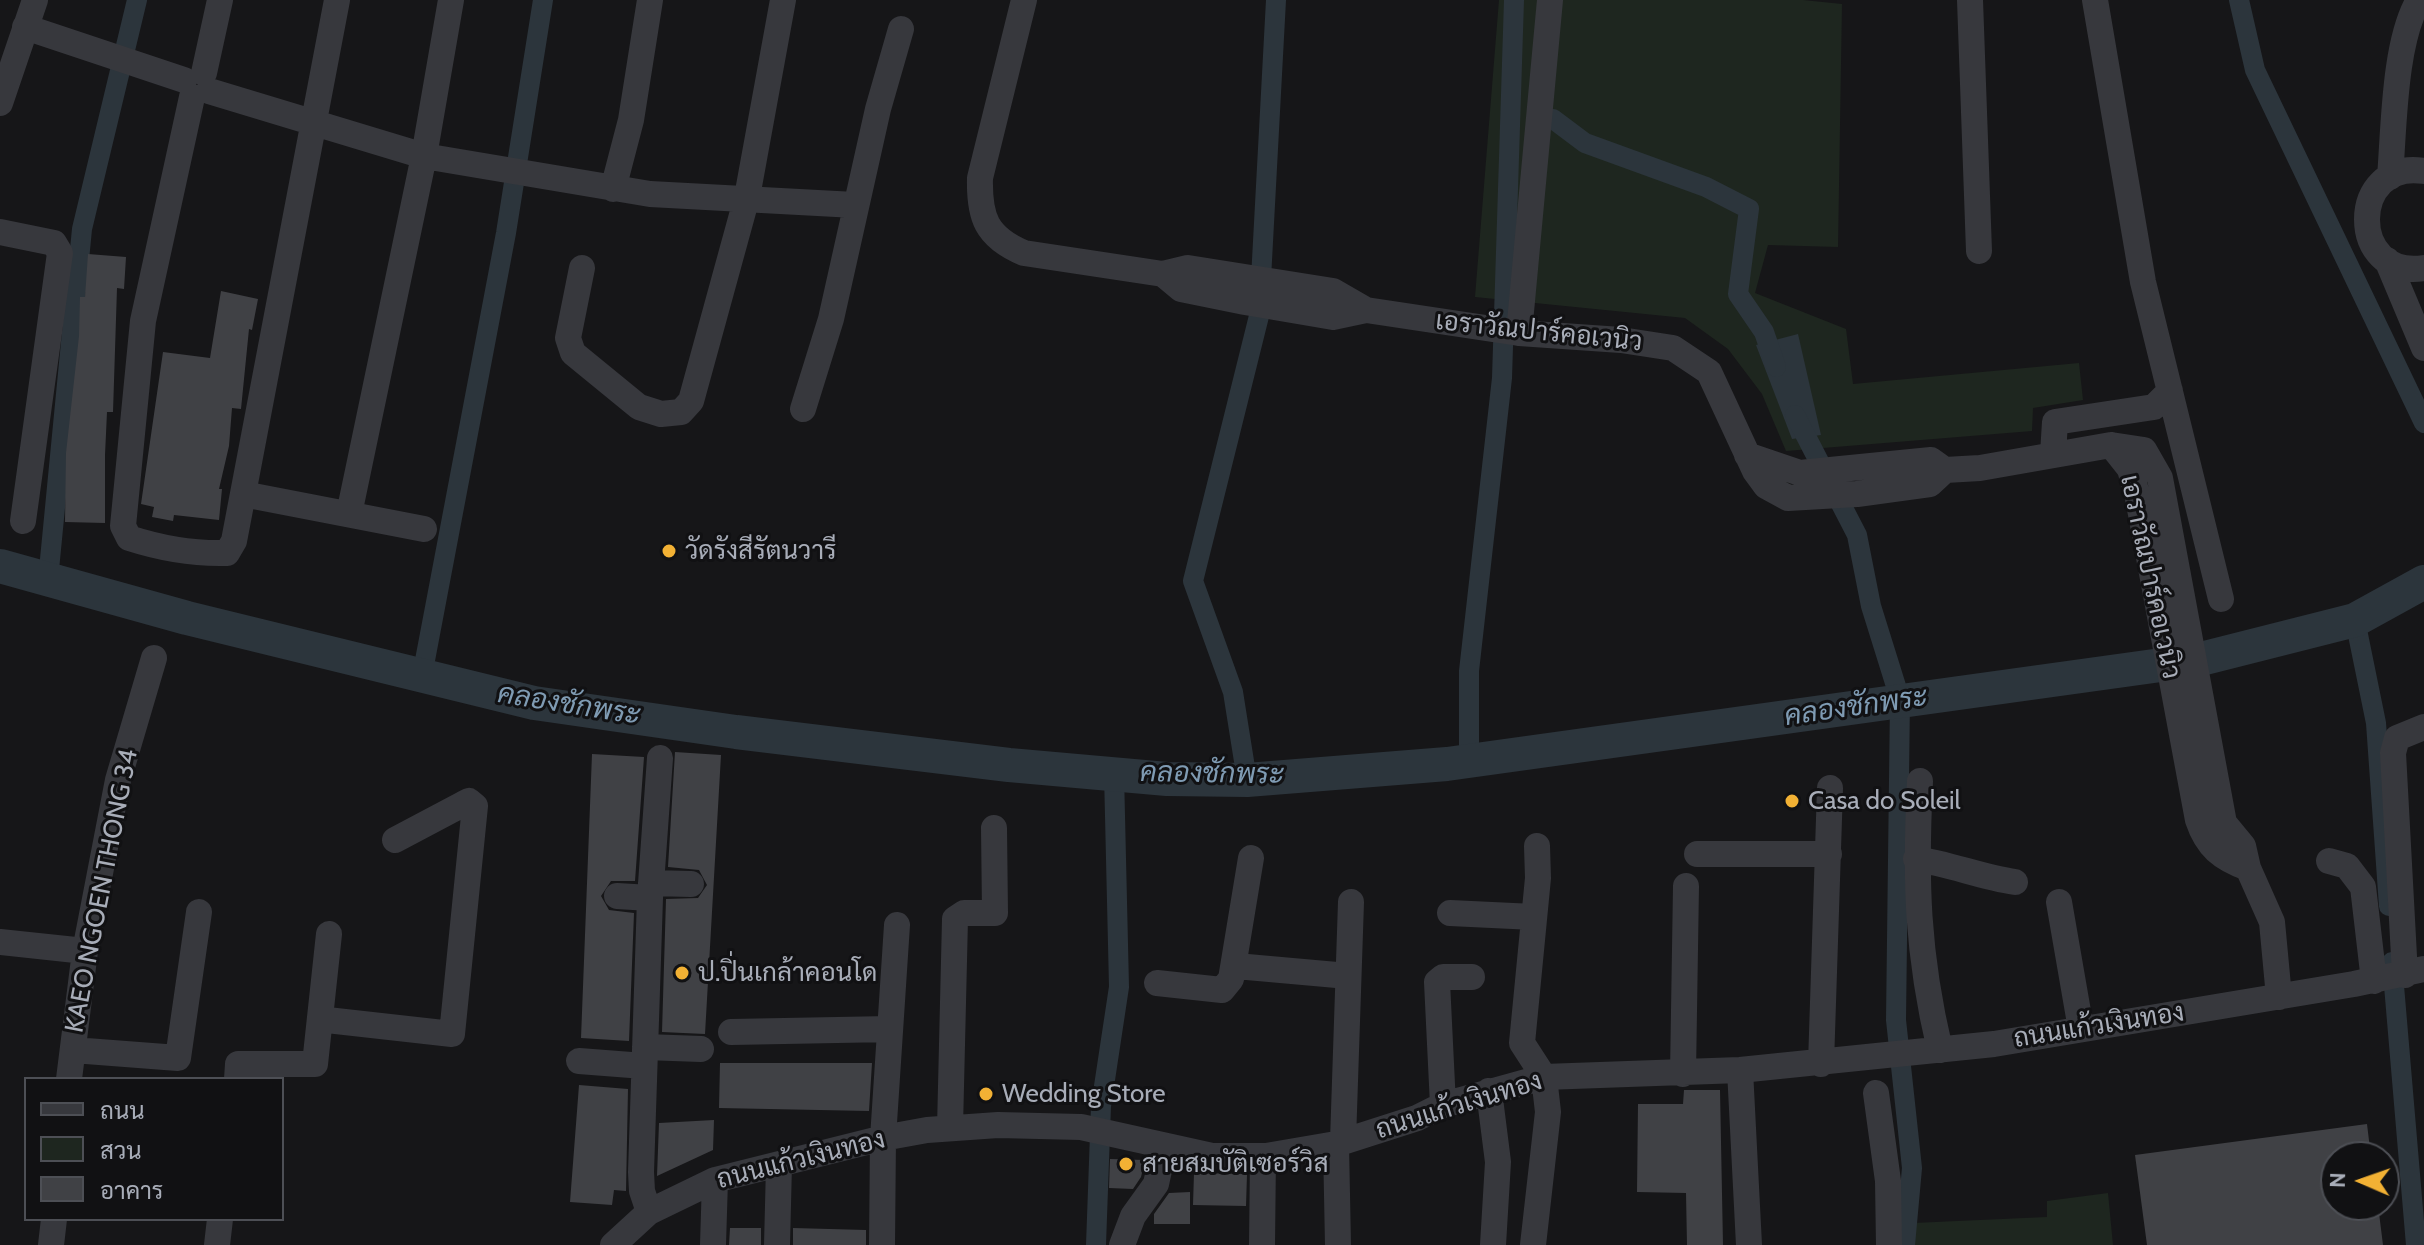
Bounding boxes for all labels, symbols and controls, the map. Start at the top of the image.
street label: เอราวัณปาร์คอเวนิว [1434,306,1644,358]
street label: เอราวัณปาร์คอเวนิว [2113,472,2187,682]
place label: วัดรังสีรัตนวารี [685,535,837,567]
marker: วัดรังสีรัตนวารี [660,542,678,560]
water label: คลองชักพระ [495,677,643,733]
water label: คลองชักพระ [1782,680,1930,734]
street label: KAEO NGOEN THONG 34 [59,747,145,1035]
water label: คลองชักพระ [1140,756,1284,792]
place label: Casa do Soleil [1808,785,1961,817]
marker: Casa do Soleil [1783,792,1801,810]
place label: ป.ปิ่นเกล้าคอนโด [698,957,878,989]
marker: ป.ปิ่นเกล้าคอนโด [673,964,691,982]
street label: ถนนแก้วเงินทอง [2012,997,2186,1055]
street label: ถนนแก้วเงินทอง [1372,1066,1546,1146]
legend [24,1077,284,1221]
place label: Wedding Store [1002,1078,1166,1110]
marker: Wedding Store [977,1085,995,1103]
text: ถนน [100,1096,145,1125]
street label: ถนนแก้วเงินทอง [714,1124,888,1196]
text: สวน [100,1136,142,1165]
north arrow [2320,1141,2400,1221]
place label: สายสมบัติเซอร์วิส [1142,1148,1328,1180]
marker: สายสมบัติเซอร์วิส [1117,1155,1135,1173]
text: N [2324,1172,2351,1188]
text: อาคาร [100,1176,163,1205]

